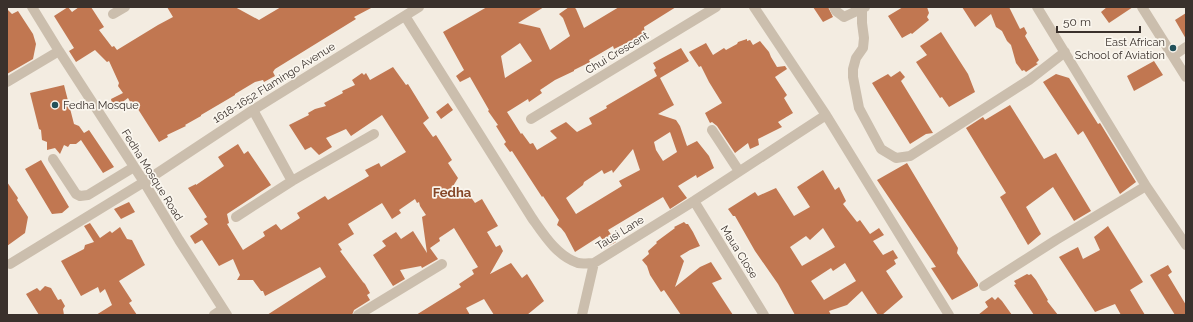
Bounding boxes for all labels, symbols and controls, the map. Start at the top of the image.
scale bar [1057,8,1140,34]
text: 50 m [1063,15,1091,29]
street label: Chui Crescent [583,29,651,77]
place label: East African School of Aviation [1075,36,1165,62]
street label: 1618-1652 Flamingo Avenue [210,40,338,126]
marker: East African School of Aviation [1168,43,1178,53]
place label: Fedha Mosque [63,99,139,112]
marker: Fedha Mosque [50,100,60,110]
street label: Fedha Mosque Road [119,127,185,223]
district label: Fedha [433,185,472,200]
street label: Tausi Lane [594,213,647,253]
street label: Maua Close [718,223,761,281]

